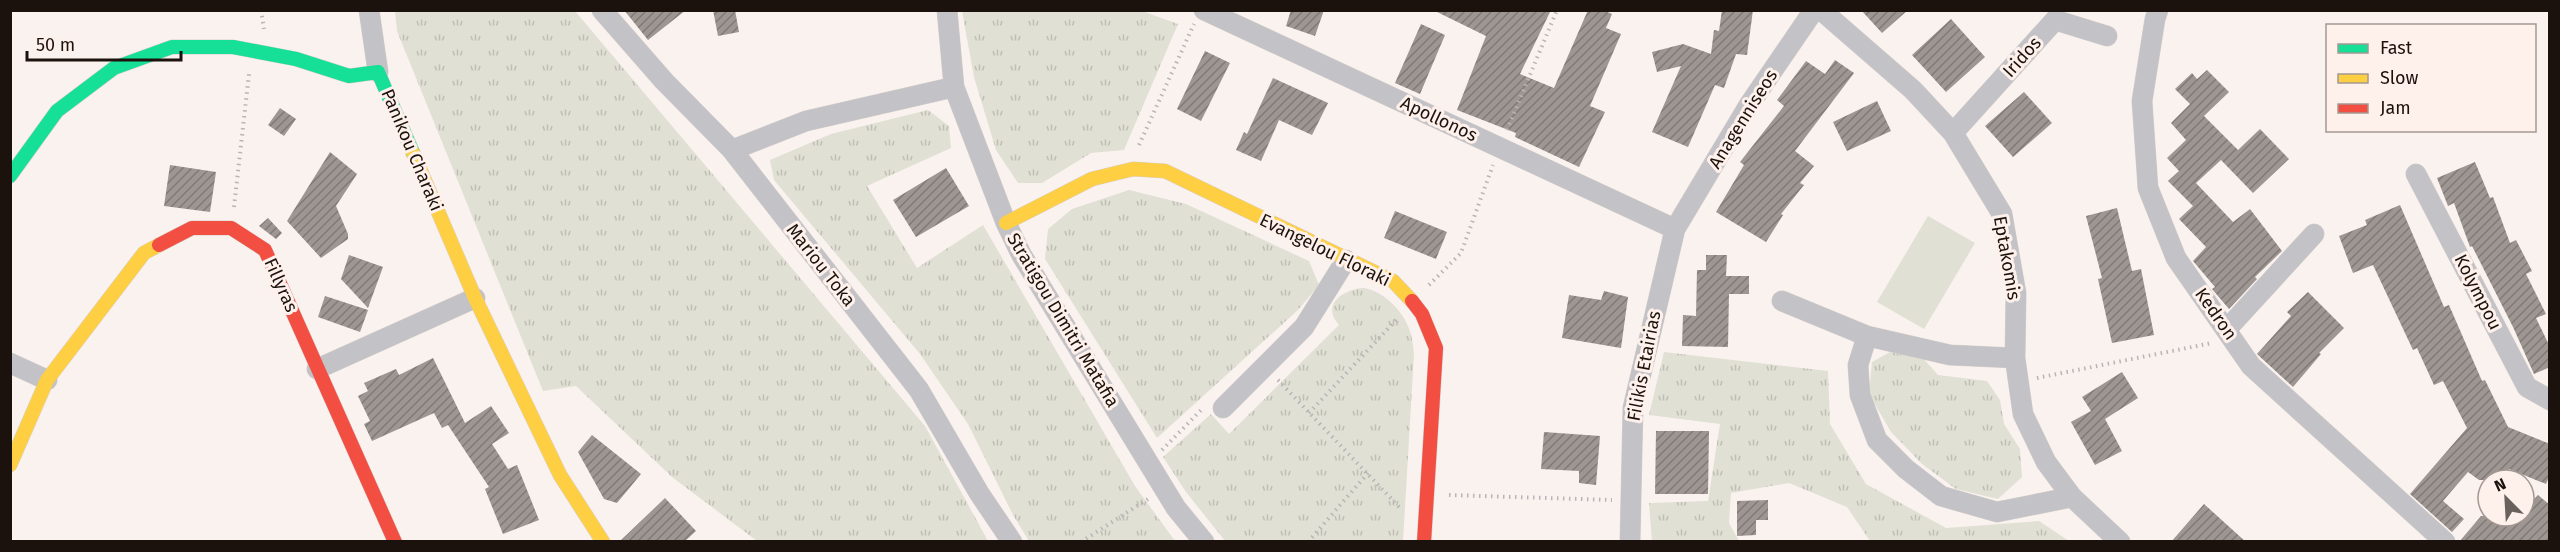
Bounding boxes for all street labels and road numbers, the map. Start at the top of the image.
street label: Iridos [1998,32,2046,82]
street label: Anagenniseos [1704,65,1782,173]
street label: Panikou Charaki [376,86,448,214]
street label: Apollonos [1397,92,1481,146]
street label: Evangelou Floraki [1256,209,1394,291]
street label: Eptakomis [1989,214,2025,302]
street label: Mariou Toka [782,219,860,311]
street label: Stratigou Dimitri Matafia [1002,229,1124,411]
street label: Kolympou [2450,251,2506,333]
street label: Fillyras [259,255,303,315]
street label: Kedron [2190,284,2242,344]
street label: Filikis Etairias [1623,309,1665,423]

